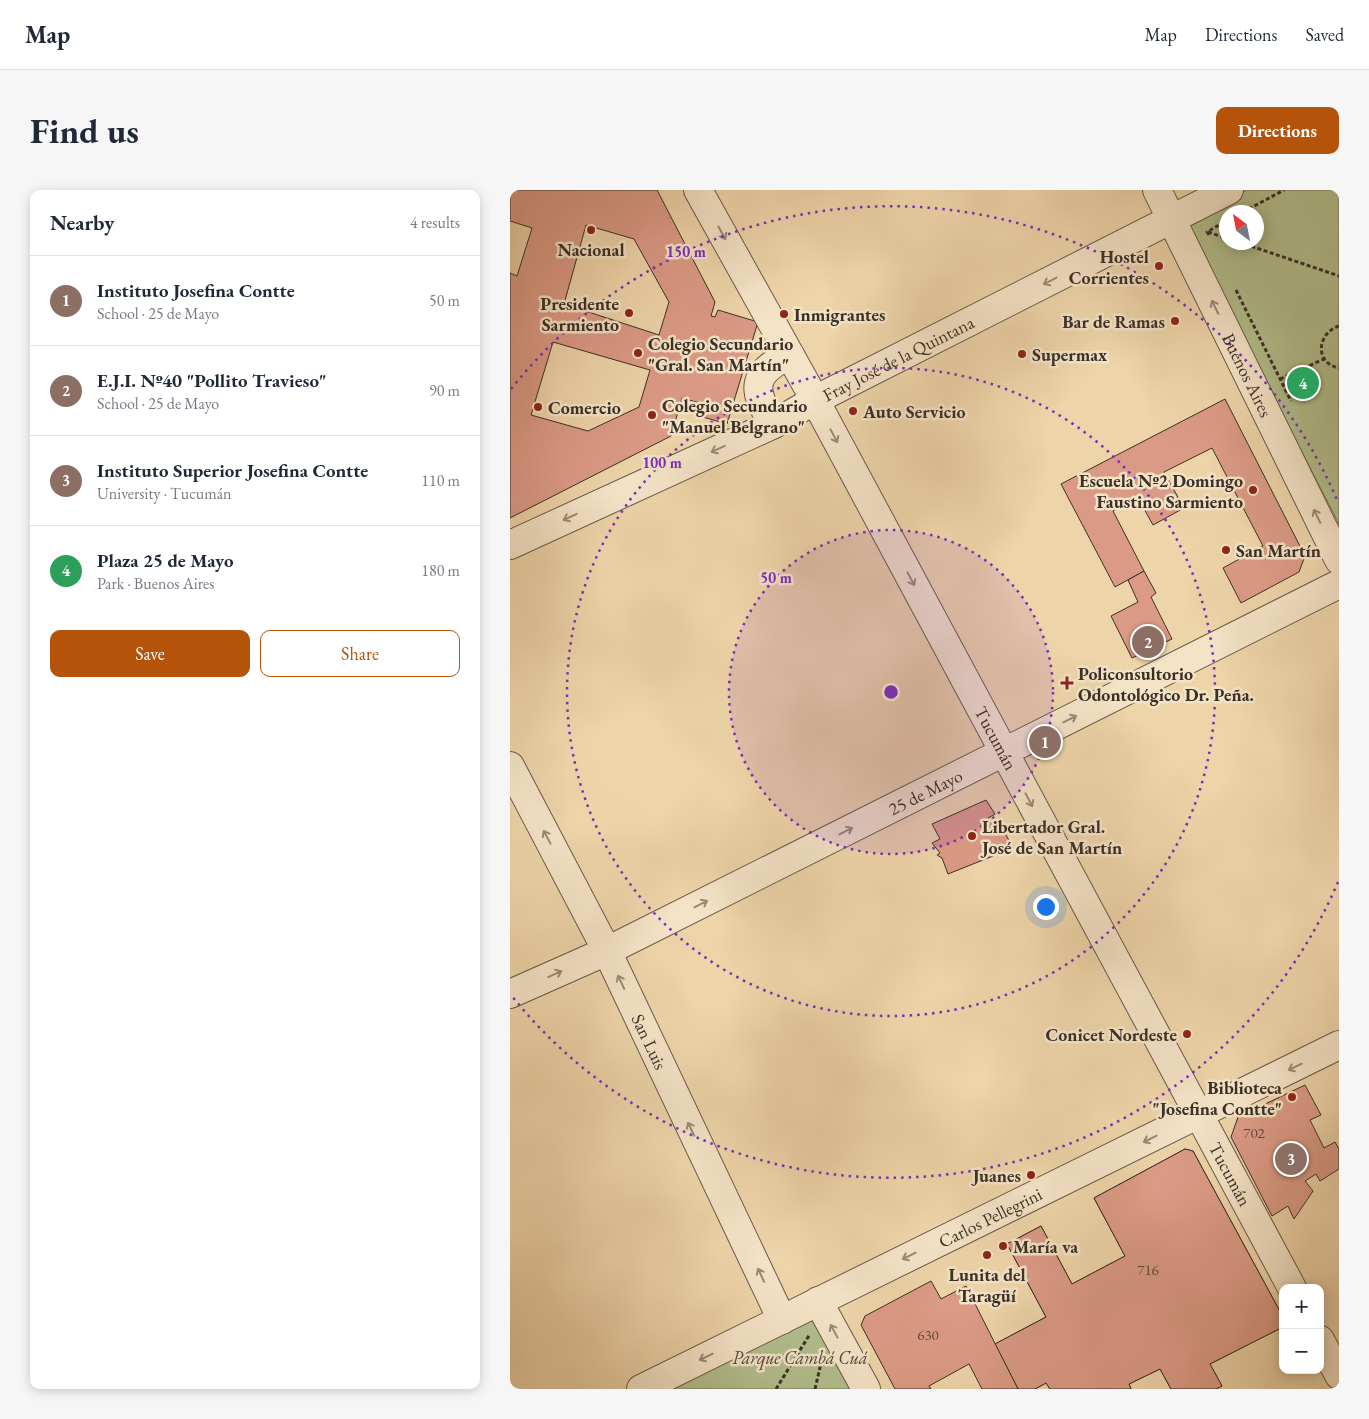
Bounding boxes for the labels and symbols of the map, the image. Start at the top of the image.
north arrow [1219,205,1264,250]
marker: Nacional [585,224,597,236]
one-way arrow [717,225,727,239]
place label: Nacional [557,238,625,261]
text: 150 m [666,242,706,261]
place label: Hostel Corrientes [1069,245,1149,289]
marker: Hostel Corrientes [1153,260,1165,272]
one-way arrow [1043,277,1058,286]
place label: Presidente Sarmiento [540,292,619,336]
one-way arrow [1210,300,1220,315]
place label: Inmigrantes [794,303,886,326]
marker: Presidente Sarmiento [623,307,635,319]
marker: Inmigrantes [778,308,790,320]
street label: Fray José de la Quintana [818,310,978,406]
place label: Bar de Ramas [1062,310,1165,333]
marker: Bar de Ramas [1169,315,1181,327]
street label: Buenos Aires [1218,329,1278,421]
place label: Colegio Secundario "Gral. San Martín" [648,332,793,376]
place label: Supermax [1032,343,1107,366]
marker: Colegio Secundario "Gral. San Martín" [632,347,644,359]
marker: Supermax [1016,348,1028,360]
pin: 4 [1287,364,1319,402]
place label: Colegio Secundario "Manuel Belgrano" [662,394,807,438]
place label: Comercio [548,396,621,419]
place label: Auto Servicio [862,400,966,423]
marker: Comercio [532,401,544,413]
marker: Auto Servicio [847,405,859,417]
marker: Colegio Secundario "Manuel Belgrano" [646,409,658,421]
one-way arrow [830,428,839,443]
one-way arrow [711,445,726,455]
text: 100 m [642,453,682,472]
place label: Escuela Nº2 Domingo Faustino Sarmiento [1079,469,1243,513]
marker: Escuela Nº2 Domingo Faustino Sarmiento [1247,484,1259,496]
one-way arrow [1312,509,1322,524]
one-way arrow [563,513,578,522]
place label: San Martín [1236,539,1321,562]
marker: San Martín [1220,544,1232,556]
text: 50 m [760,568,792,587]
one-way arrow [906,572,916,586]
pin: 2 [1132,623,1164,661]
place label: Policonsultorio Odontológico Dr. Peña. [1078,662,1254,706]
marker: Policonsultorio Odontológico Dr. Peña. [1060,676,1074,690]
centre of rings [882,683,900,701]
street label: Tucumán [970,702,1023,774]
one-way arrow [1062,714,1077,723]
pin: 1 [1029,723,1061,761]
street label: 25 de Mayo [884,763,966,820]
one-way arrow [1024,792,1034,806]
place label: Libertador Gral. José de San Martín [980,815,1122,859]
one-way arrow [839,826,854,836]
one-way arrow [542,830,552,845]
marker: Libertador Gral. José de San Martín [966,830,978,842]
your location [1033,894,1059,920]
one-way arrow [693,899,708,908]
one-way arrow [547,968,562,978]
one-way arrow [616,975,626,990]
street label: San Luis [627,1010,673,1073]
place label: Conicet Nordeste [1046,1023,1177,1046]
marker: Conicet Nordeste [1181,1028,1193,1040]
one-way arrow [1288,1062,1303,1072]
place label: Biblioteca "Josefina Contte" [1153,1076,1282,1120]
marker: Biblioteca "Josefina Contte" [1286,1091,1298,1103]
one-way arrow [686,1122,695,1137]
house number: 702 [1243,1123,1266,1142]
one-way arrow [1143,1135,1158,1144]
street label: Tucumán [1204,1138,1257,1210]
pin: 3 [1275,1140,1307,1178]
place label: Juanes [971,1164,1021,1187]
marker: Juanes [1025,1169,1037,1181]
street label: Carlos Pellegrini [934,1182,1046,1252]
place label: María va [1013,1235,1078,1258]
marker: María va [997,1240,1009,1252]
marker: Lunita del Taragüí [981,1249,993,1261]
one-way arrow [902,1251,917,1261]
house number: 716 [1137,1260,1159,1279]
place label: Lunita del Taragüí [948,1263,1026,1307]
one-way arrow [755,1268,765,1283]
one-way arrow [829,1323,839,1338]
house number: 630 [917,1325,939,1344]
park label: Parque Cambá Cuá [732,1346,868,1371]
one-way arrow [699,1352,714,1362]

